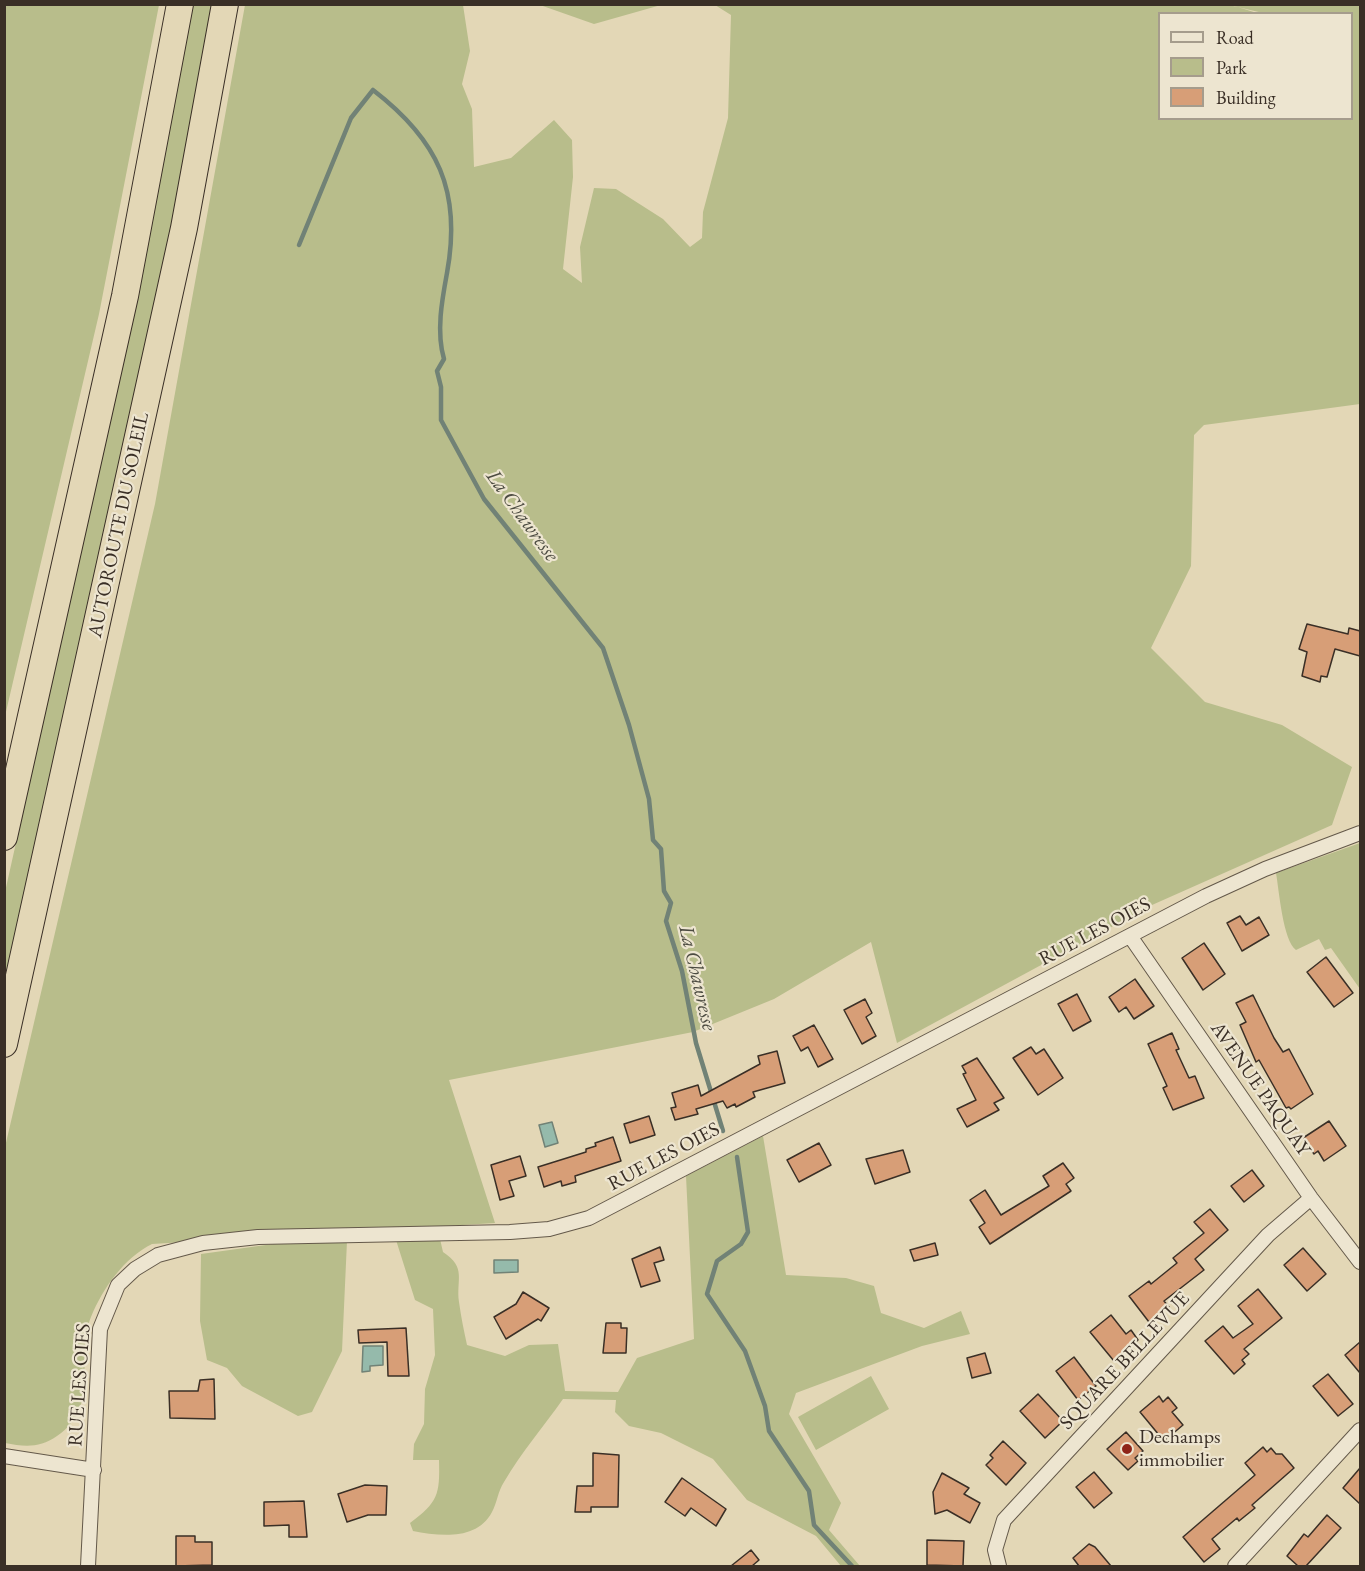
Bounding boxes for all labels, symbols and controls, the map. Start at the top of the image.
legend [1158,12,1353,120]
text: Road [1216,26,1254,49]
text: Park [1216,56,1247,79]
text: Building [1216,86,1276,109]
street label: AUTOROUTE DU SOLEIL [83,410,155,640]
water label: La Chawresse [480,465,564,567]
street label: RUE LES OIES [1035,892,1155,972]
water label: La Chawresse [673,923,721,1033]
street label: AVENUE PAQUAY [1205,1017,1315,1161]
street label: RUE LES OIES [604,1117,724,1197]
street label: SQUARE BELLEVUE [1055,1287,1195,1435]
street label: RUE LES OIES [64,1323,96,1447]
place label: Dechamps immobilier [1139,1426,1224,1473]
marker: Dechamps immobilier [1120,1442,1134,1456]

